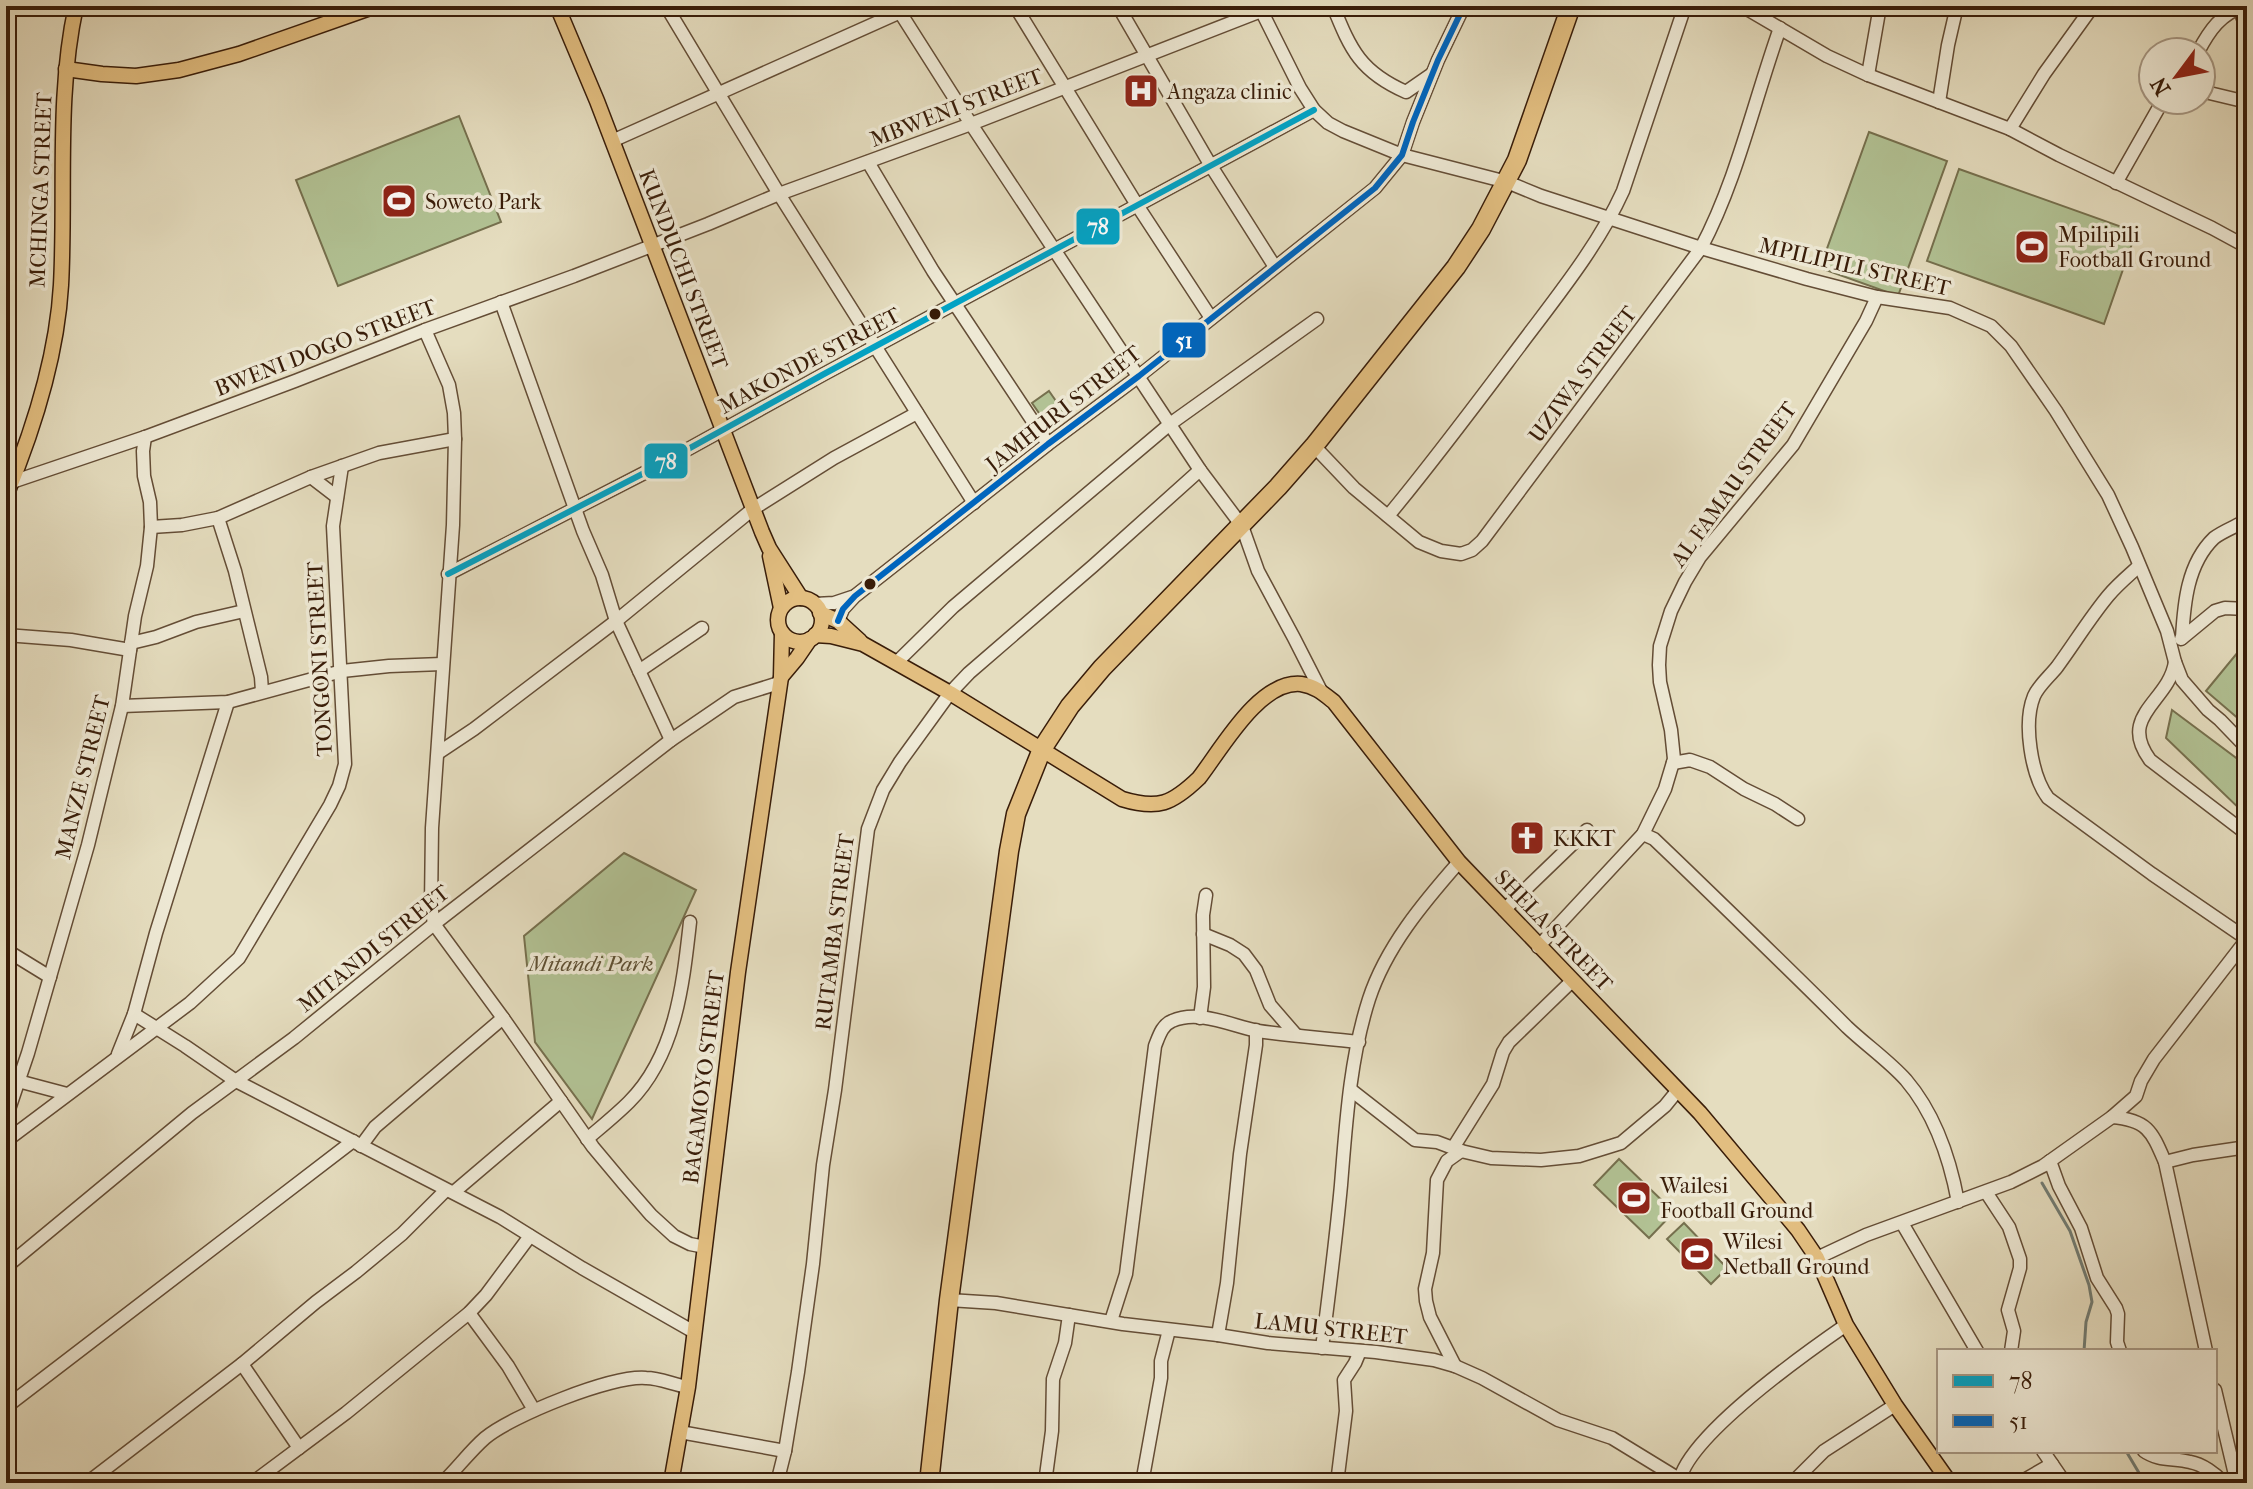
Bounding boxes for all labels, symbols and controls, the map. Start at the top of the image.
north arrow [2137,36,2217,116]
street label: MBWENI STREET [866,63,1048,153]
hospital icon: Angaza clinic [1122,72,1160,110]
text: N [2145,72,2176,100]
place label: Angaza clinic [1166,79,1292,105]
street label: MCHINGA STREET [25,91,57,288]
street label: KUNDUCHI STREET [633,166,734,374]
sports icon: Soweto Park [380,182,418,220]
place label: Soweto Park [425,189,542,215]
line badge: 78 [1075,207,1121,246]
text: 78 [1086,214,1109,240]
place label: Mpilipili Football Ground [2058,222,2212,273]
sports icon: Mpilipili Football Ground [2013,228,2051,266]
street label: MPILIPILI STREET [1756,232,1954,302]
street label: BWENI DOGO STREET [211,293,441,402]
street label: MAKONDE STREET [714,301,906,420]
street label: UZIWA STREET [1523,301,1643,448]
unlabelled marker [927,306,943,322]
line badge: 51 [1161,321,1207,359]
text: 51 [1175,328,1193,354]
street label: JAMHURI STREET [979,339,1147,479]
street label: AL FAMAU STREET [1665,396,1803,573]
line badge: 78 [643,442,689,480]
text: 78 [654,449,677,475]
street label: TONGONI STREET [302,560,338,757]
unlabelled marker [862,576,878,592]
street label: MANZE STREET [50,691,116,862]
church icon: KKKT [1508,819,1546,857]
place label: KKKT [1553,826,1616,852]
street label: RUTAMBA STREET [810,831,860,1032]
street label: SHELA STREET [1489,865,1619,998]
street label: MITANDI STREET [293,879,456,1018]
park label: Mitandi Park [526,951,654,977]
street label: BAGAMOYO STREET [678,968,730,1185]
place label: Wailesi Football Ground [1659,1173,1814,1224]
sports icon: Wailesi Football Ground [1615,1179,1653,1217]
place label: Wilesi Netball Ground [1722,1229,1870,1280]
sports icon: Wilesi Netball Ground [1678,1235,1716,1273]
street label: LAMU STREET [1253,1308,1410,1350]
legend [1937,1349,2217,1453]
text: 78 [2009,1367,2033,1395]
text: 51 [2009,1407,2028,1435]

